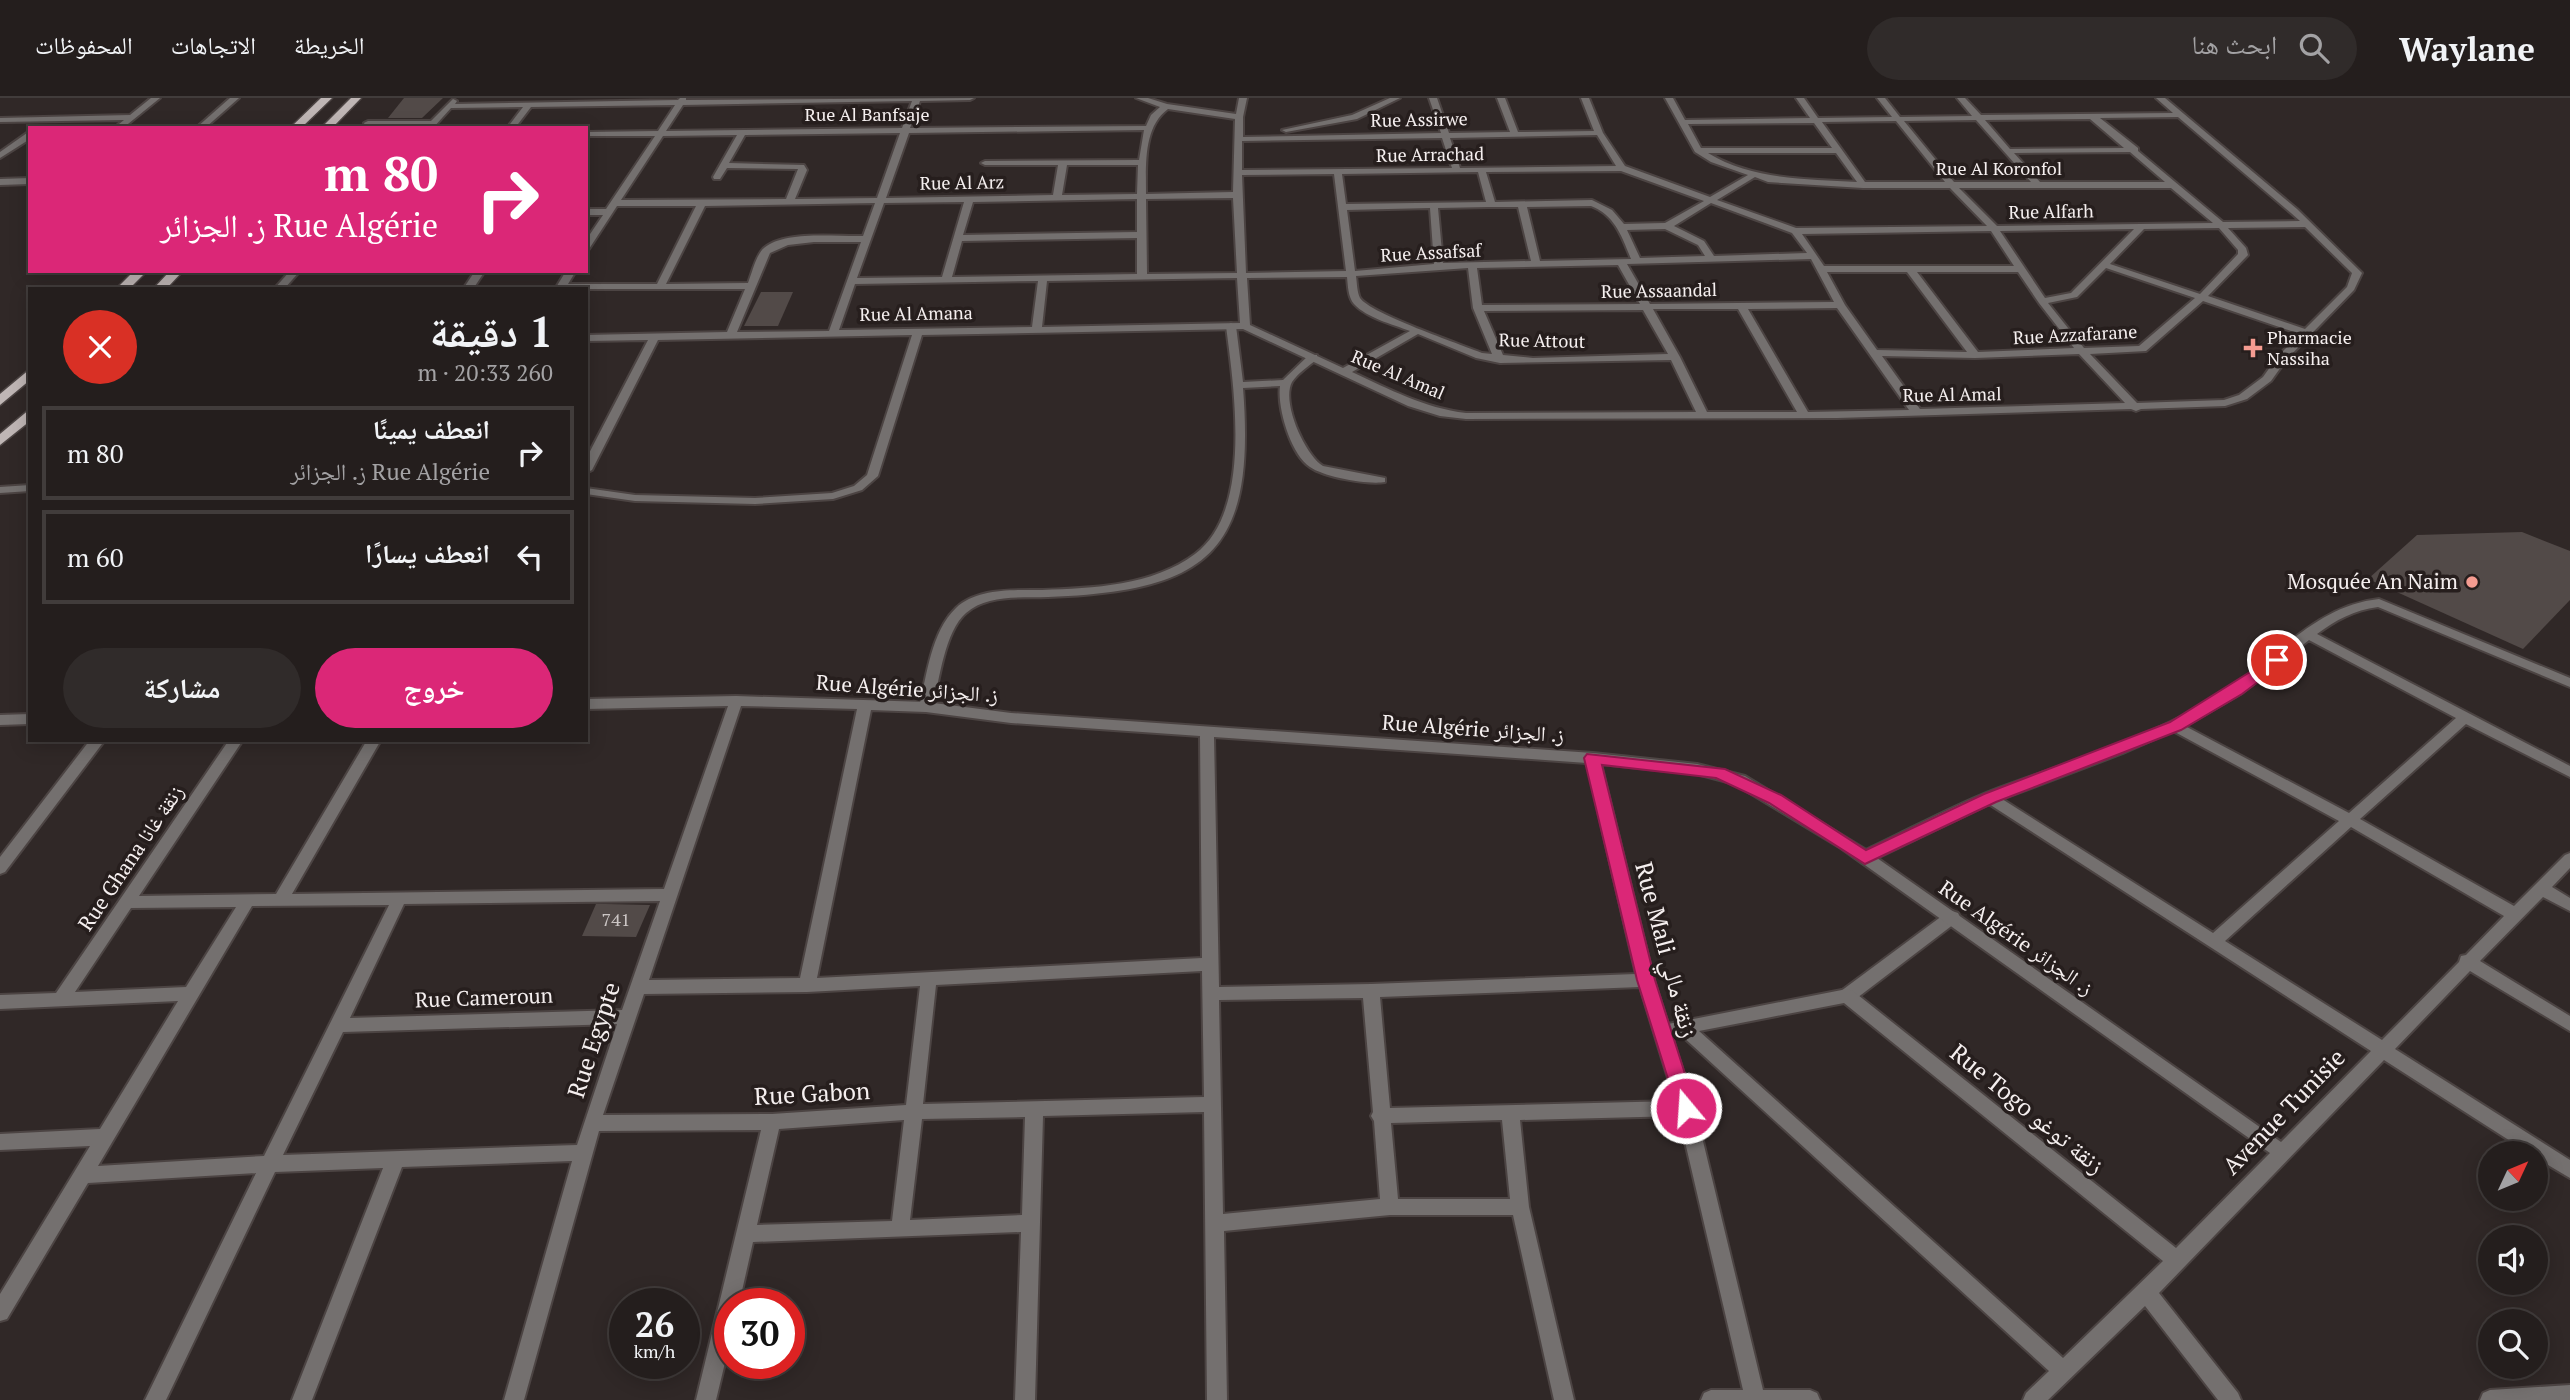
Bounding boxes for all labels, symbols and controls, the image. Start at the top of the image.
search box [1867,17,2357,80]
text: ابحث هنا [2192,27,2277,61]
text: Waylane [2399,27,2535,70]
text: المحفوظات [35,29,133,61]
text: الاتجاهات [171,29,256,61]
text: الخريطة [294,29,365,61]
icon: search [2295,29,2333,67]
street label: Rue Al Banfsaje [804,102,930,126]
street label: Rue Assirwe [1370,106,1468,132]
text: 80 m [324,140,438,205]
street label: Rue Arrachad [1376,141,1484,167]
icon: right [462,154,553,245]
street label: Rue Al Koronfol [1936,156,2062,180]
street label: Rue Al Arz [919,169,1004,195]
street label: Rue Alfarh [2008,198,2094,224]
text: Rue Algérie ز. الجزائر [160,204,438,246]
street label: Rue Assafsaf [1380,237,1484,267]
street label: Rue Assaandal [1601,277,1717,303]
street label: Rue Al Amana [859,300,973,326]
text: 1 دقيقة [430,303,553,359]
button: close [63,310,137,384]
street label: Rue Azzafarane [2012,319,2138,349]
place label: Pharmacie Nassiha [2267,325,2352,370]
street label: Rue Attout [1499,327,1586,353]
marker: Pharmacie Nassiha [2245,340,2261,356]
street label: Rue Al Amal [1348,344,1449,404]
text: 260 m · 20:33 [418,357,553,388]
street label: Rue Al Amal [1902,381,2002,407]
text: انعطف يمينًا [373,412,490,446]
icon: right [511,434,549,472]
text: 80 m [67,436,124,470]
text: Rue Algérie ز. الجزائر [290,456,490,487]
text: انعطف يسارًا [365,536,490,570]
icon: left [511,538,549,576]
text: 60 m [67,540,124,574]
place label: Mosquée An Naim [2287,567,2458,595]
marker: Mosquée An Naim [2464,574,2480,590]
pin [2247,630,2307,690]
icon: arrive [2258,641,2296,679]
button: مشاركة [63,648,301,728]
button: خروج [315,648,553,728]
street label: Rue Algérie ز. الجزائر [815,668,999,708]
street label: Rue Algérie ز. الجزائر [1381,708,1565,748]
street label: Rue Ghana زنقة غانا [71,779,189,936]
street label: Rue Mali زنقة مالي [1624,858,1706,1042]
street label: Rue Algérie ز. الجزائر [1934,873,2099,1001]
house number: 741 [602,907,630,931]
street label: Rue Egypte [559,978,627,1102]
street label: Rue Cameroun [414,981,554,1013]
street label: Rue Togo زنقة توغو [1944,1036,2112,1180]
street label: Avenue Tunisie [2215,1041,2352,1181]
position arrow [1649,1071,1723,1145]
street label: Rue Gabon [753,1074,871,1112]
north arrow [2478,1141,2548,1211]
map controls [2478,1141,2548,1379]
button: sound [2478,1225,2548,1295]
speed limit sign: 30 [714,1288,805,1379]
text: 26 [635,1301,674,1347]
button: search [2478,1309,2548,1379]
text: km/h [634,1339,675,1363]

